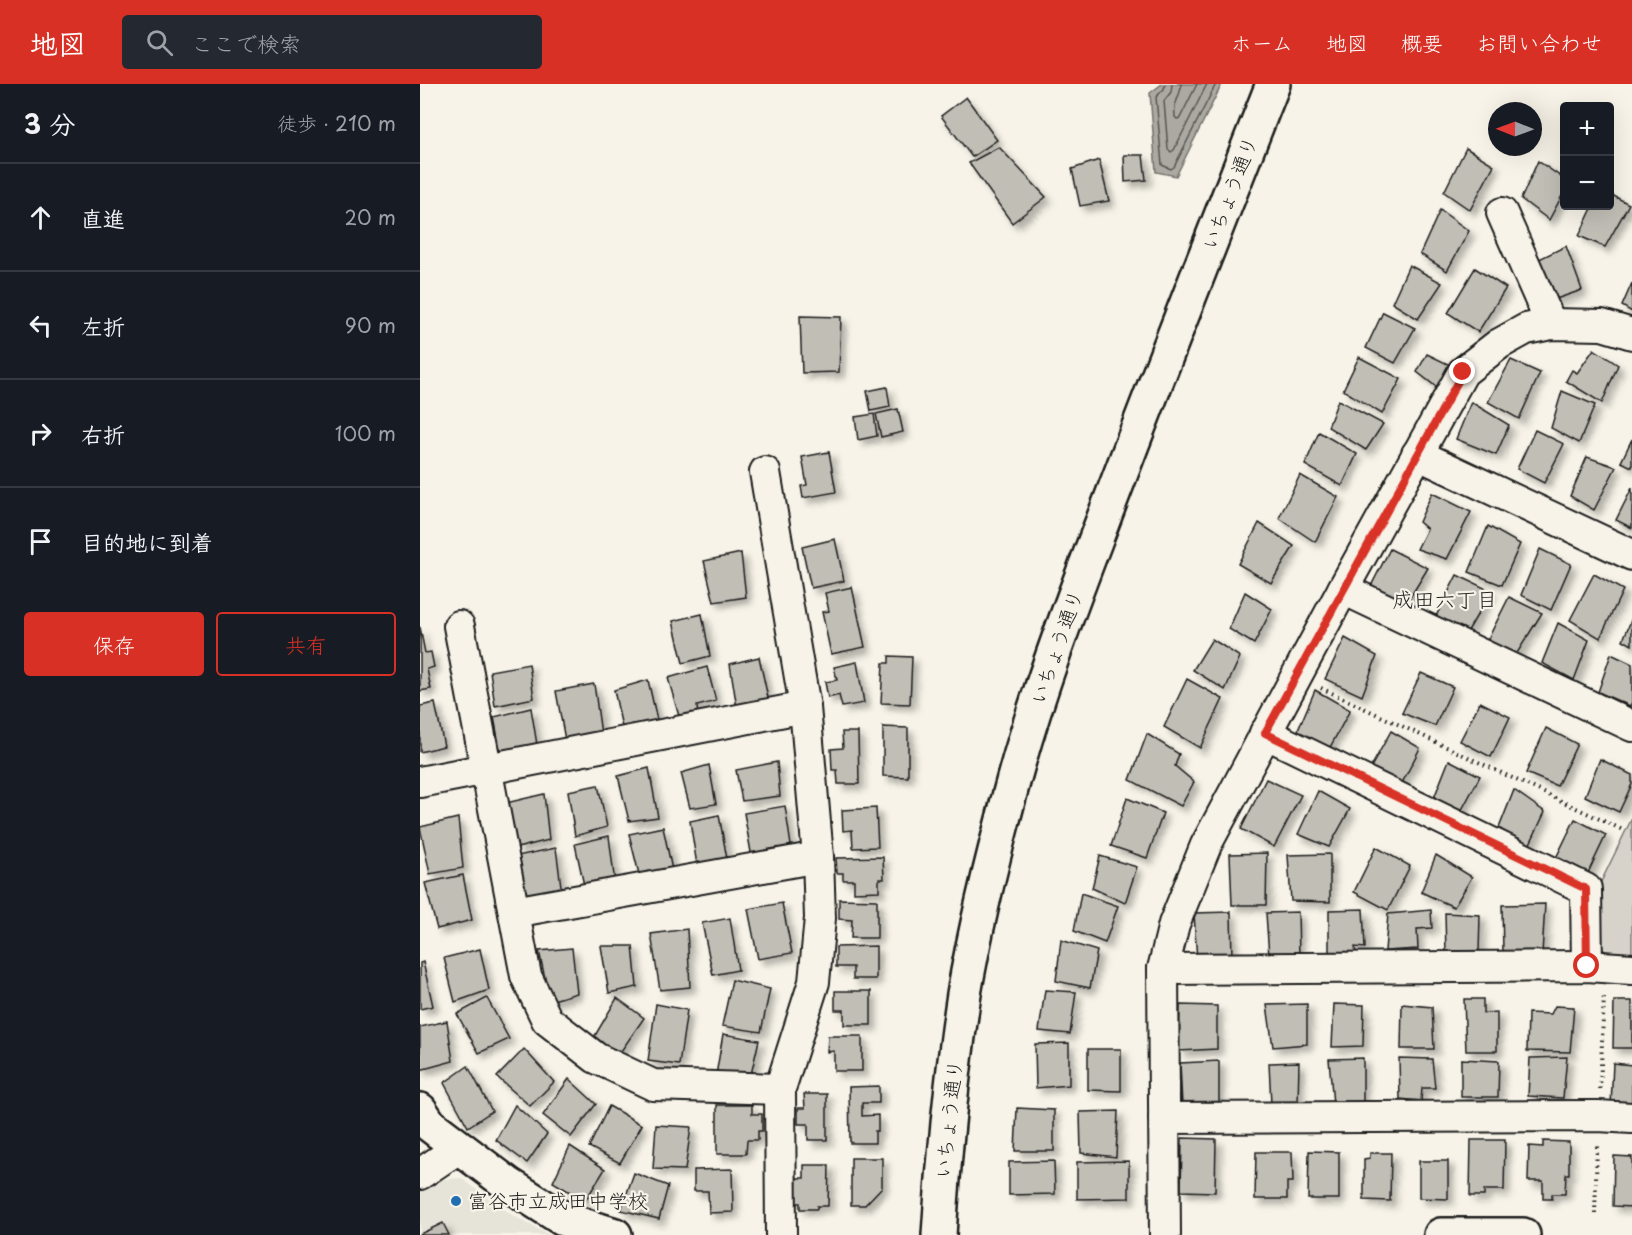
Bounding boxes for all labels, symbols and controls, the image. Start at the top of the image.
search box [122,15,542,69]
text: 地図 [30,21,86,64]
icon: search [143,26,176,59]
text: ここで検索 [191,26,301,59]
text: ホーム [1231,26,1293,58]
text: 地図 [1326,26,1368,58]
text: 概要 [1401,26,1443,58]
text: お問い合わせ [1476,26,1602,58]
north arrow [1488,102,1542,156]
map controls [1560,102,1614,210]
button: + [1560,102,1614,156]
text: 3 分 [24,104,75,143]
text: 徒歩 · 210 m [277,108,396,138]
street label: いちょう通り [1194,131,1265,254]
button: − [1560,156,1614,210]
icon: ahead [24,201,57,234]
text: 直進 [81,201,125,234]
text: 20 m [344,202,396,232]
icon: left [24,309,57,342]
text: 左折 [81,309,125,342]
text: 90 m [345,310,396,340]
route end [1449,358,1475,384]
icon: right [24,417,57,450]
text: 右折 [81,417,125,450]
text: 100 m [335,418,396,448]
icon: arrive [24,525,57,558]
text: 目的地に到着 [81,525,213,558]
district label: 成田六丁目 [1393,582,1498,614]
street label: いちょう通り [1022,585,1090,708]
button: 保存 [24,612,204,676]
button: 共有 [216,612,396,676]
route start [1573,952,1599,978]
street label: いちょう通り [927,1058,969,1180]
place label: 富谷市立成田中学校 [468,1185,648,1215]
marker: 富谷市立成田中学校 [449,1194,463,1208]

